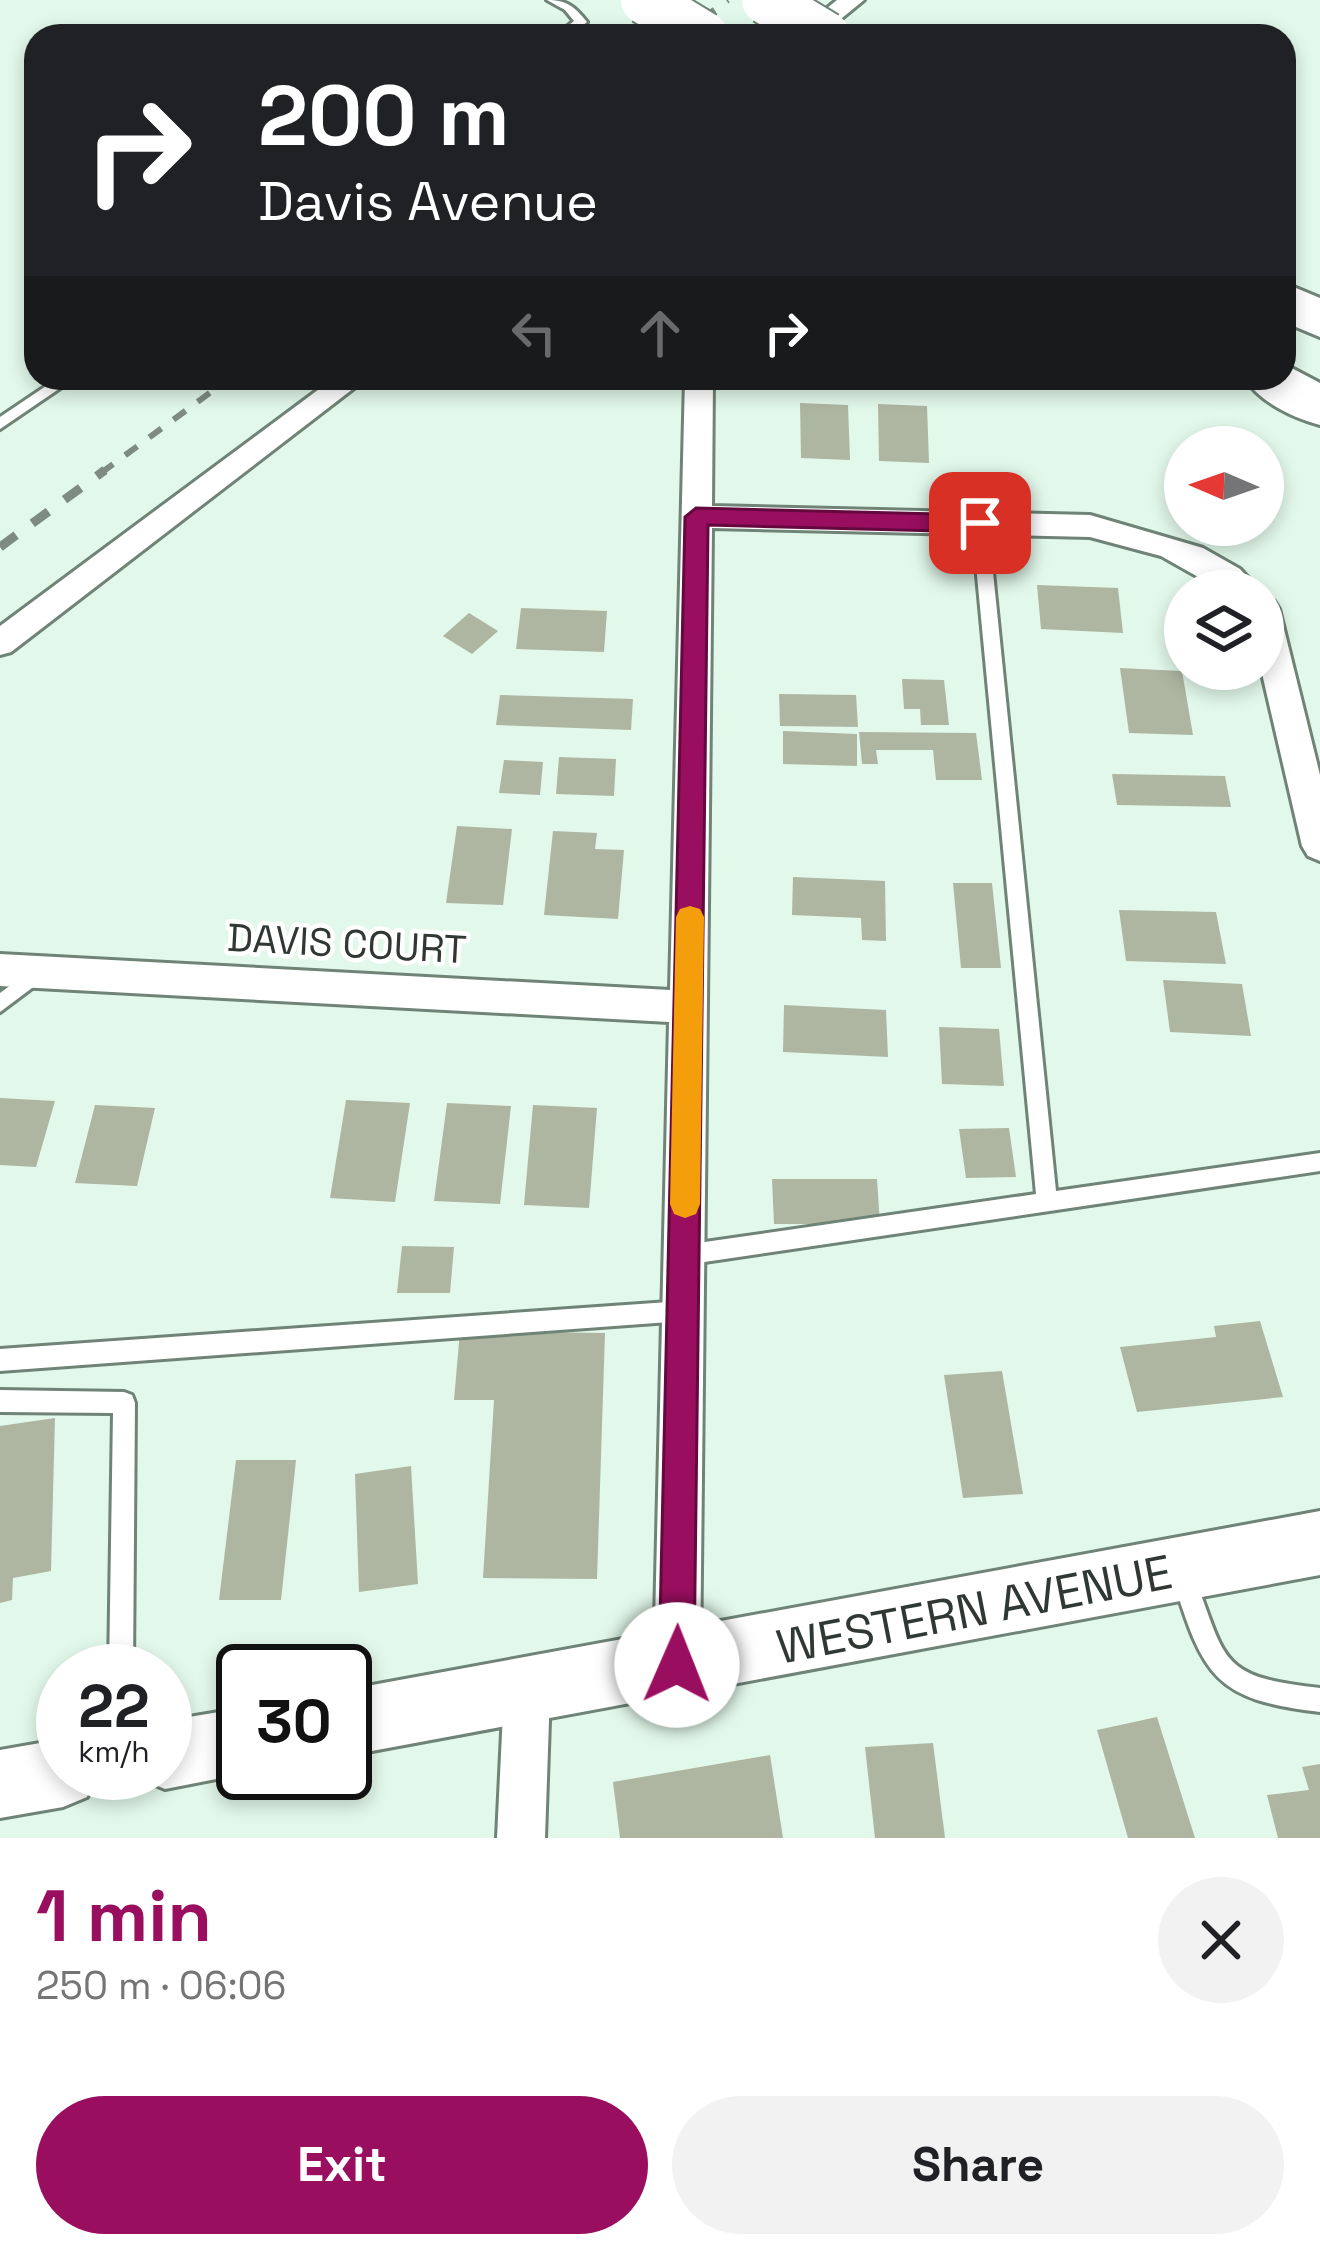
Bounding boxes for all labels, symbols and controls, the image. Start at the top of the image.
text: 200 m [258,62,510,170]
icon: right [60,72,216,228]
text: Davis Avenue [258,167,598,236]
icon: left [501,300,567,366]
icon: ahead [627,300,693,366]
icon: right [753,300,819,366]
north arrow [1164,426,1284,546]
map controls [1164,426,1284,690]
pin [929,472,1031,574]
icon: arrive [947,490,1013,556]
button: layers [1164,570,1284,690]
street label: DAVIS COURT [226,913,468,974]
street label: WESTERN AVENUE [771,1541,1177,1678]
position arrow [614,1602,740,1728]
speed limit sign: 30 [216,1644,372,1800]
text: 22 [78,1668,150,1745]
text: km/h [78,1732,150,1771]
text: 1 min [36,1870,212,1962]
button: close [1158,1877,1284,2003]
text: 250 m · 06:06 [36,1961,286,2010]
button: Exit [36,2096,648,2234]
button: Share [672,2096,1284,2234]

